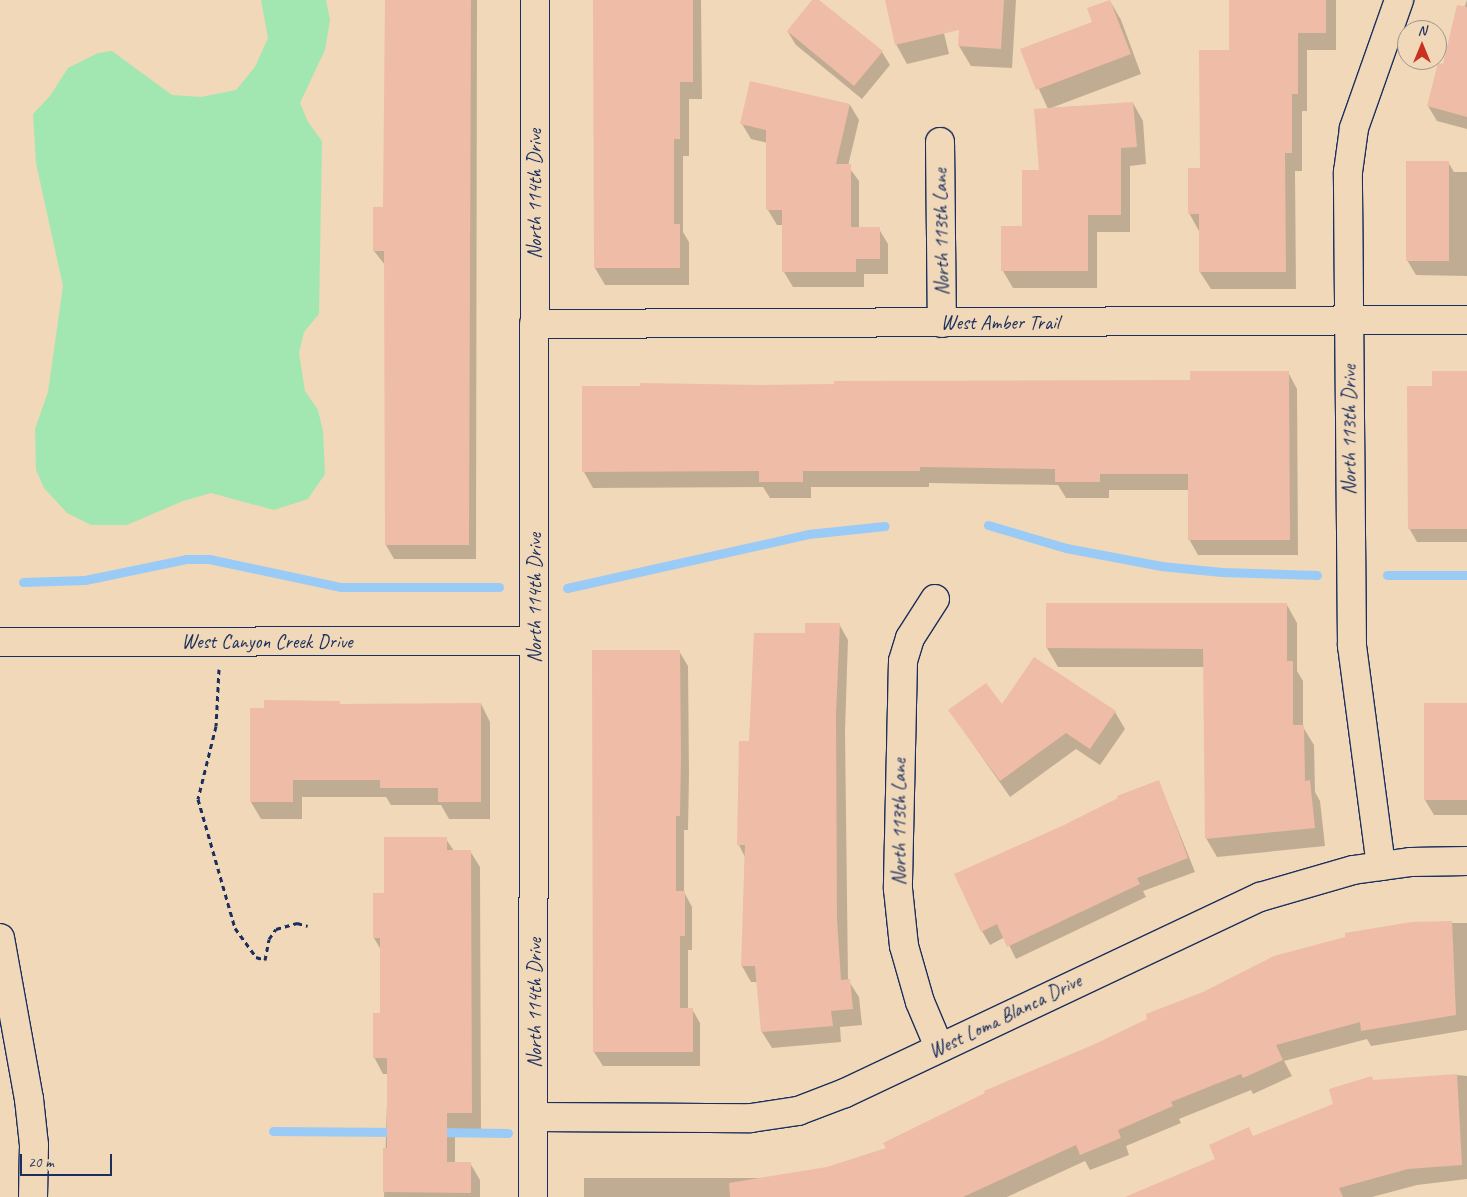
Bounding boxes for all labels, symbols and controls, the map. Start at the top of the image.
north arrow [1397,20,1447,70]
text: N [1418,22,1426,39]
street label: North 114th Drive [522,129,546,259]
street label: North 113th Lane [928,168,954,296]
street label: West Amber Trail [941,310,1059,334]
street label: North 113th Drive [1337,365,1361,495]
street label: North 114th Drive [522,533,546,663]
street label: West Canyon Creek Drive [181,629,353,653]
street label: North 113th Lane [887,758,911,886]
street label: North 114th Drive [522,938,546,1068]
street label: West Loma Blanca Drive [925,969,1085,1063]
scale bar [22,1144,115,1176]
text: 20 m [28,1153,54,1172]

